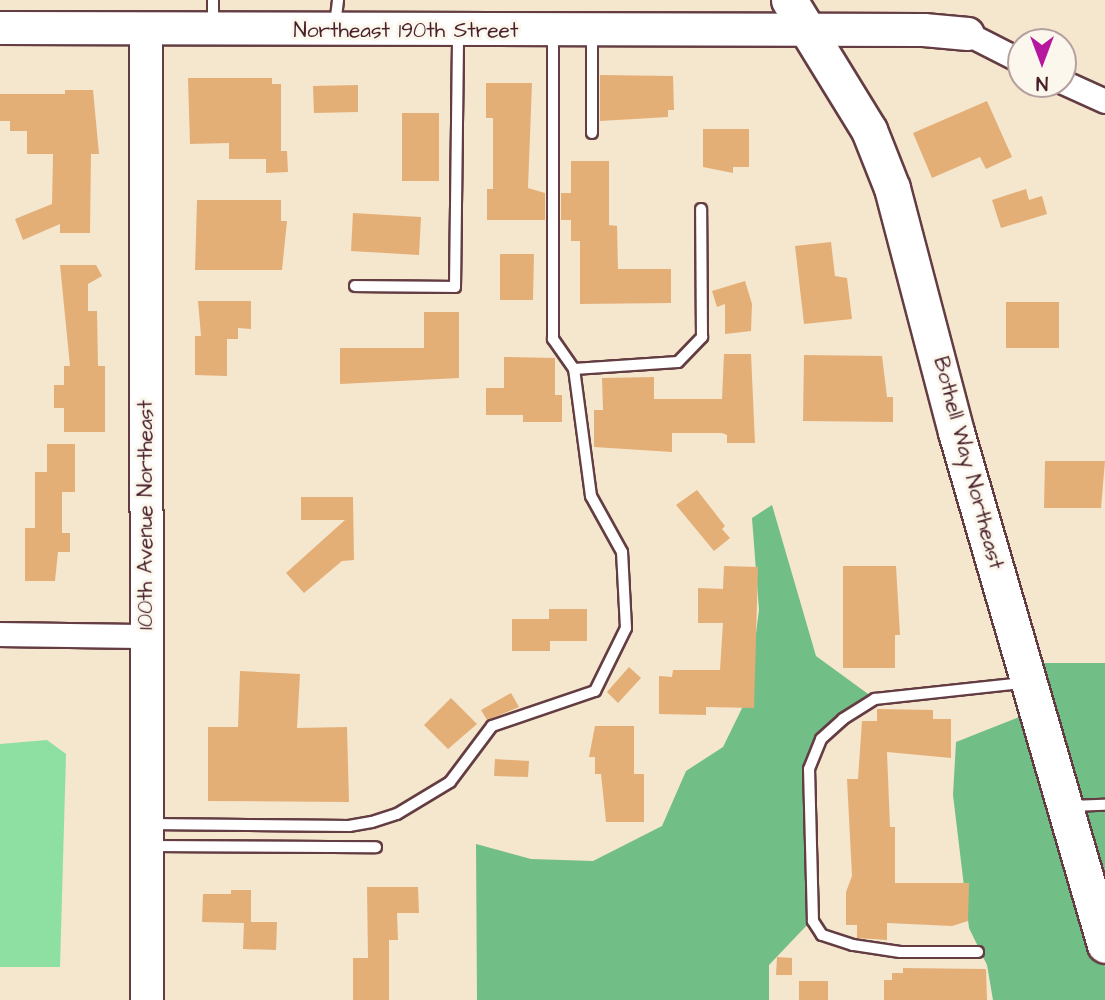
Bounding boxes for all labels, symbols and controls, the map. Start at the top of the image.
street label: Northeast 190th Street [294,18,518,44]
north arrow [1007,28,1077,98]
text: N [1036,69,1048,96]
street label: Bothell Way Northeast [928,354,1008,572]
street label: 100th Avenue Northeast [133,400,159,630]

